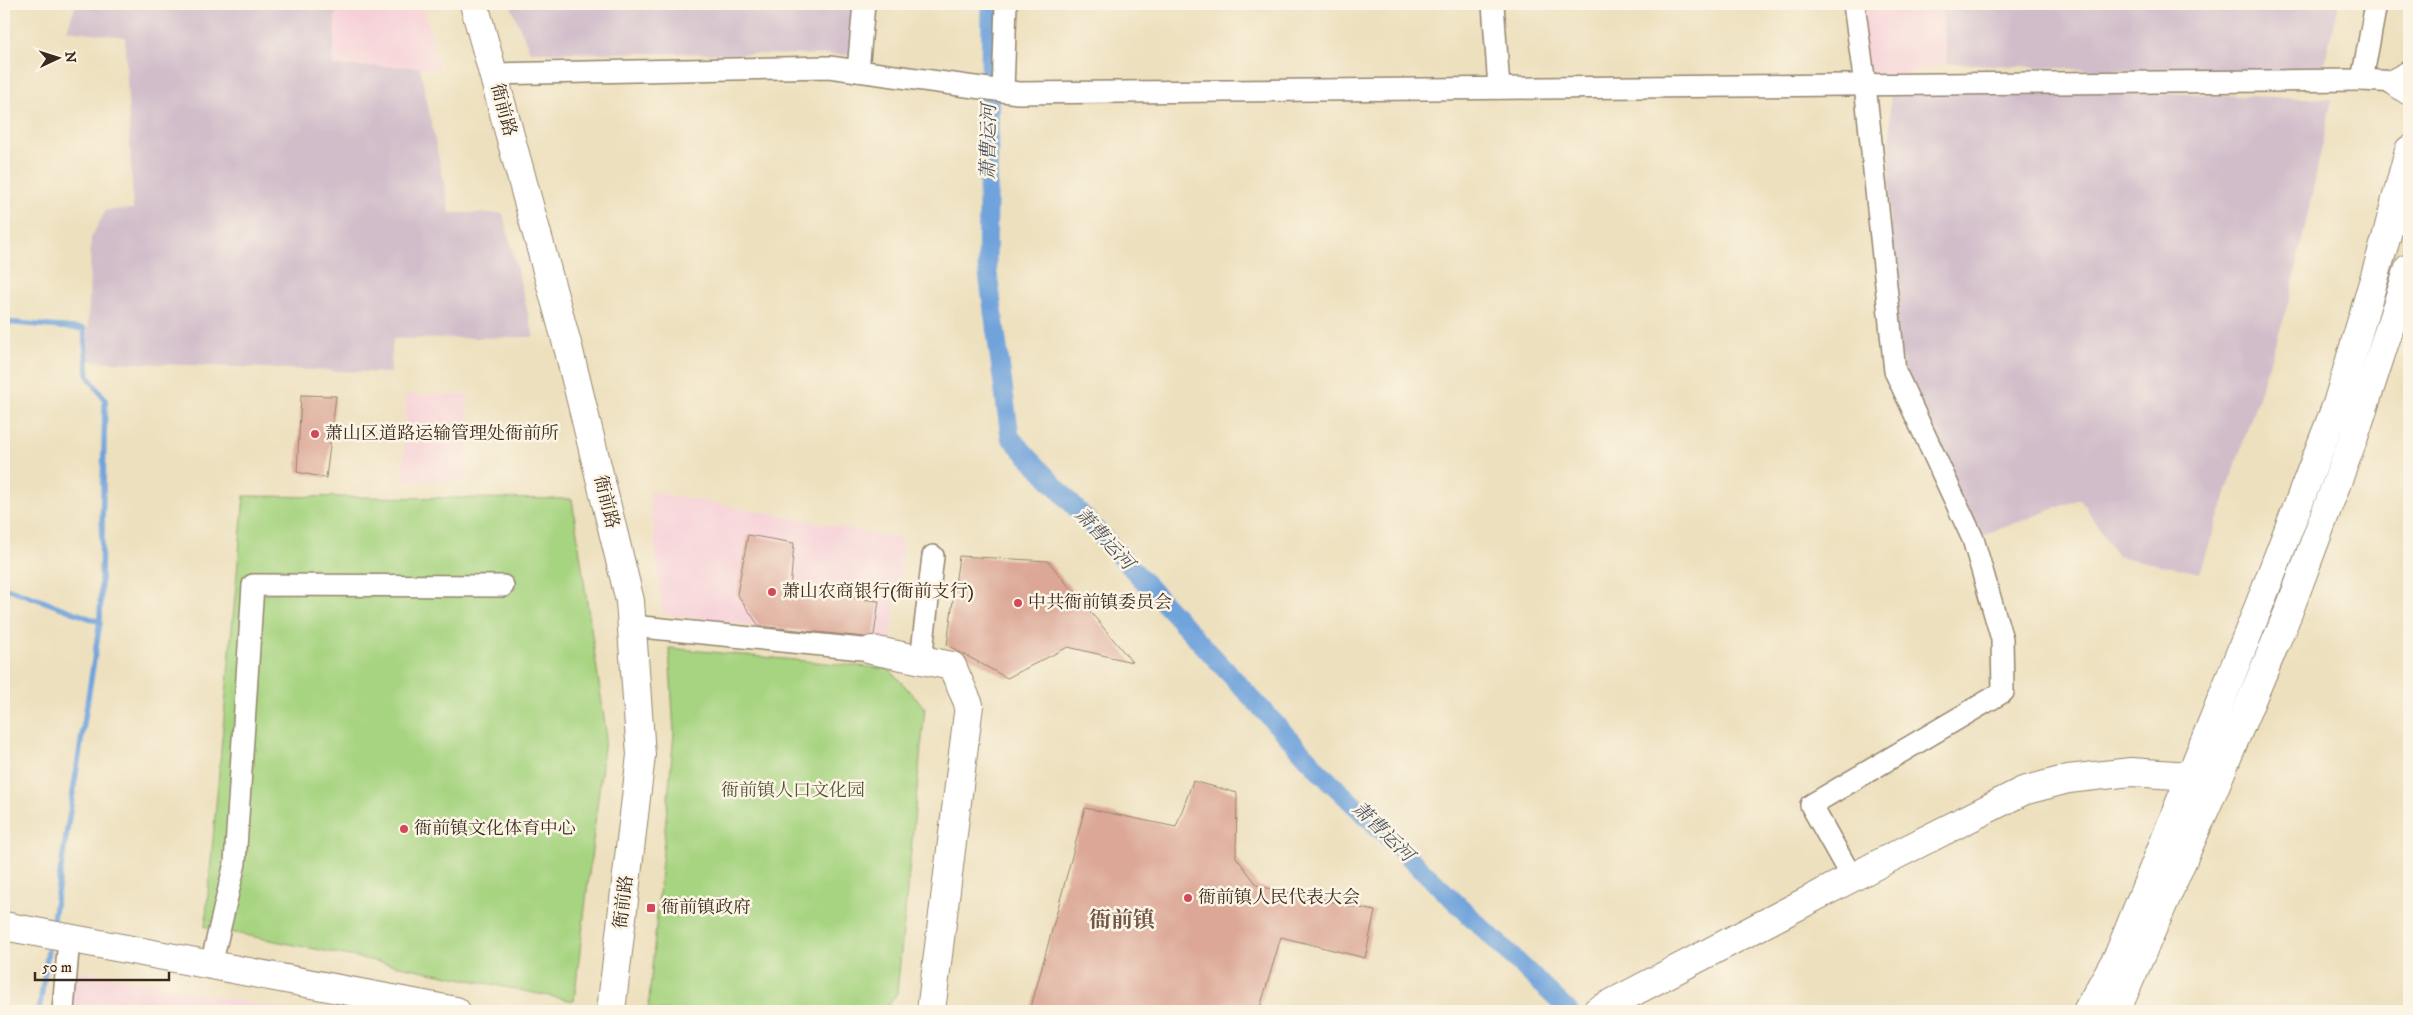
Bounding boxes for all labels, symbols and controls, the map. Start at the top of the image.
north arrow [32,32,82,82]
text: N [61,51,79,64]
street label: 衙前路 [485,81,521,139]
water label: 萧曹运河 [977,101,1001,180]
place label: 萧山区道路运输管理处衙前所 [325,423,559,445]
marker: 萧山区道路运输管理处衙前所 [309,428,321,440]
street label: 衙前路 [589,473,623,531]
water label: 萧曹运河 [1070,503,1140,577]
place label: 萧山农商银行(衙前支行) [782,581,974,603]
marker: 萧山农商银行(衙前支行) [766,586,778,598]
place label: 中共衙前镇委员会 [1028,592,1172,614]
marker: 中共衙前镇委员会 [1012,597,1024,609]
park label: 衙前镇人口文化园 [721,780,865,802]
water label: 萧曹运河 [1348,797,1420,869]
place label: 衙前镇文化体育中心 [414,818,576,840]
marker: 衙前镇文化体育中心 [398,823,410,835]
street label: 衙前路 [610,874,638,930]
place label: 衙前镇人民代表大会 [1198,887,1360,909]
marker: 衙前镇人民代表大会 [1182,892,1194,904]
place label: 衙前镇政府 [661,897,751,919]
marker: 衙前镇政府 [645,902,657,914]
district label: 衙前镇 [1089,907,1155,934]
scale bar [35,950,169,982]
text: 50 m [42,958,72,977]

